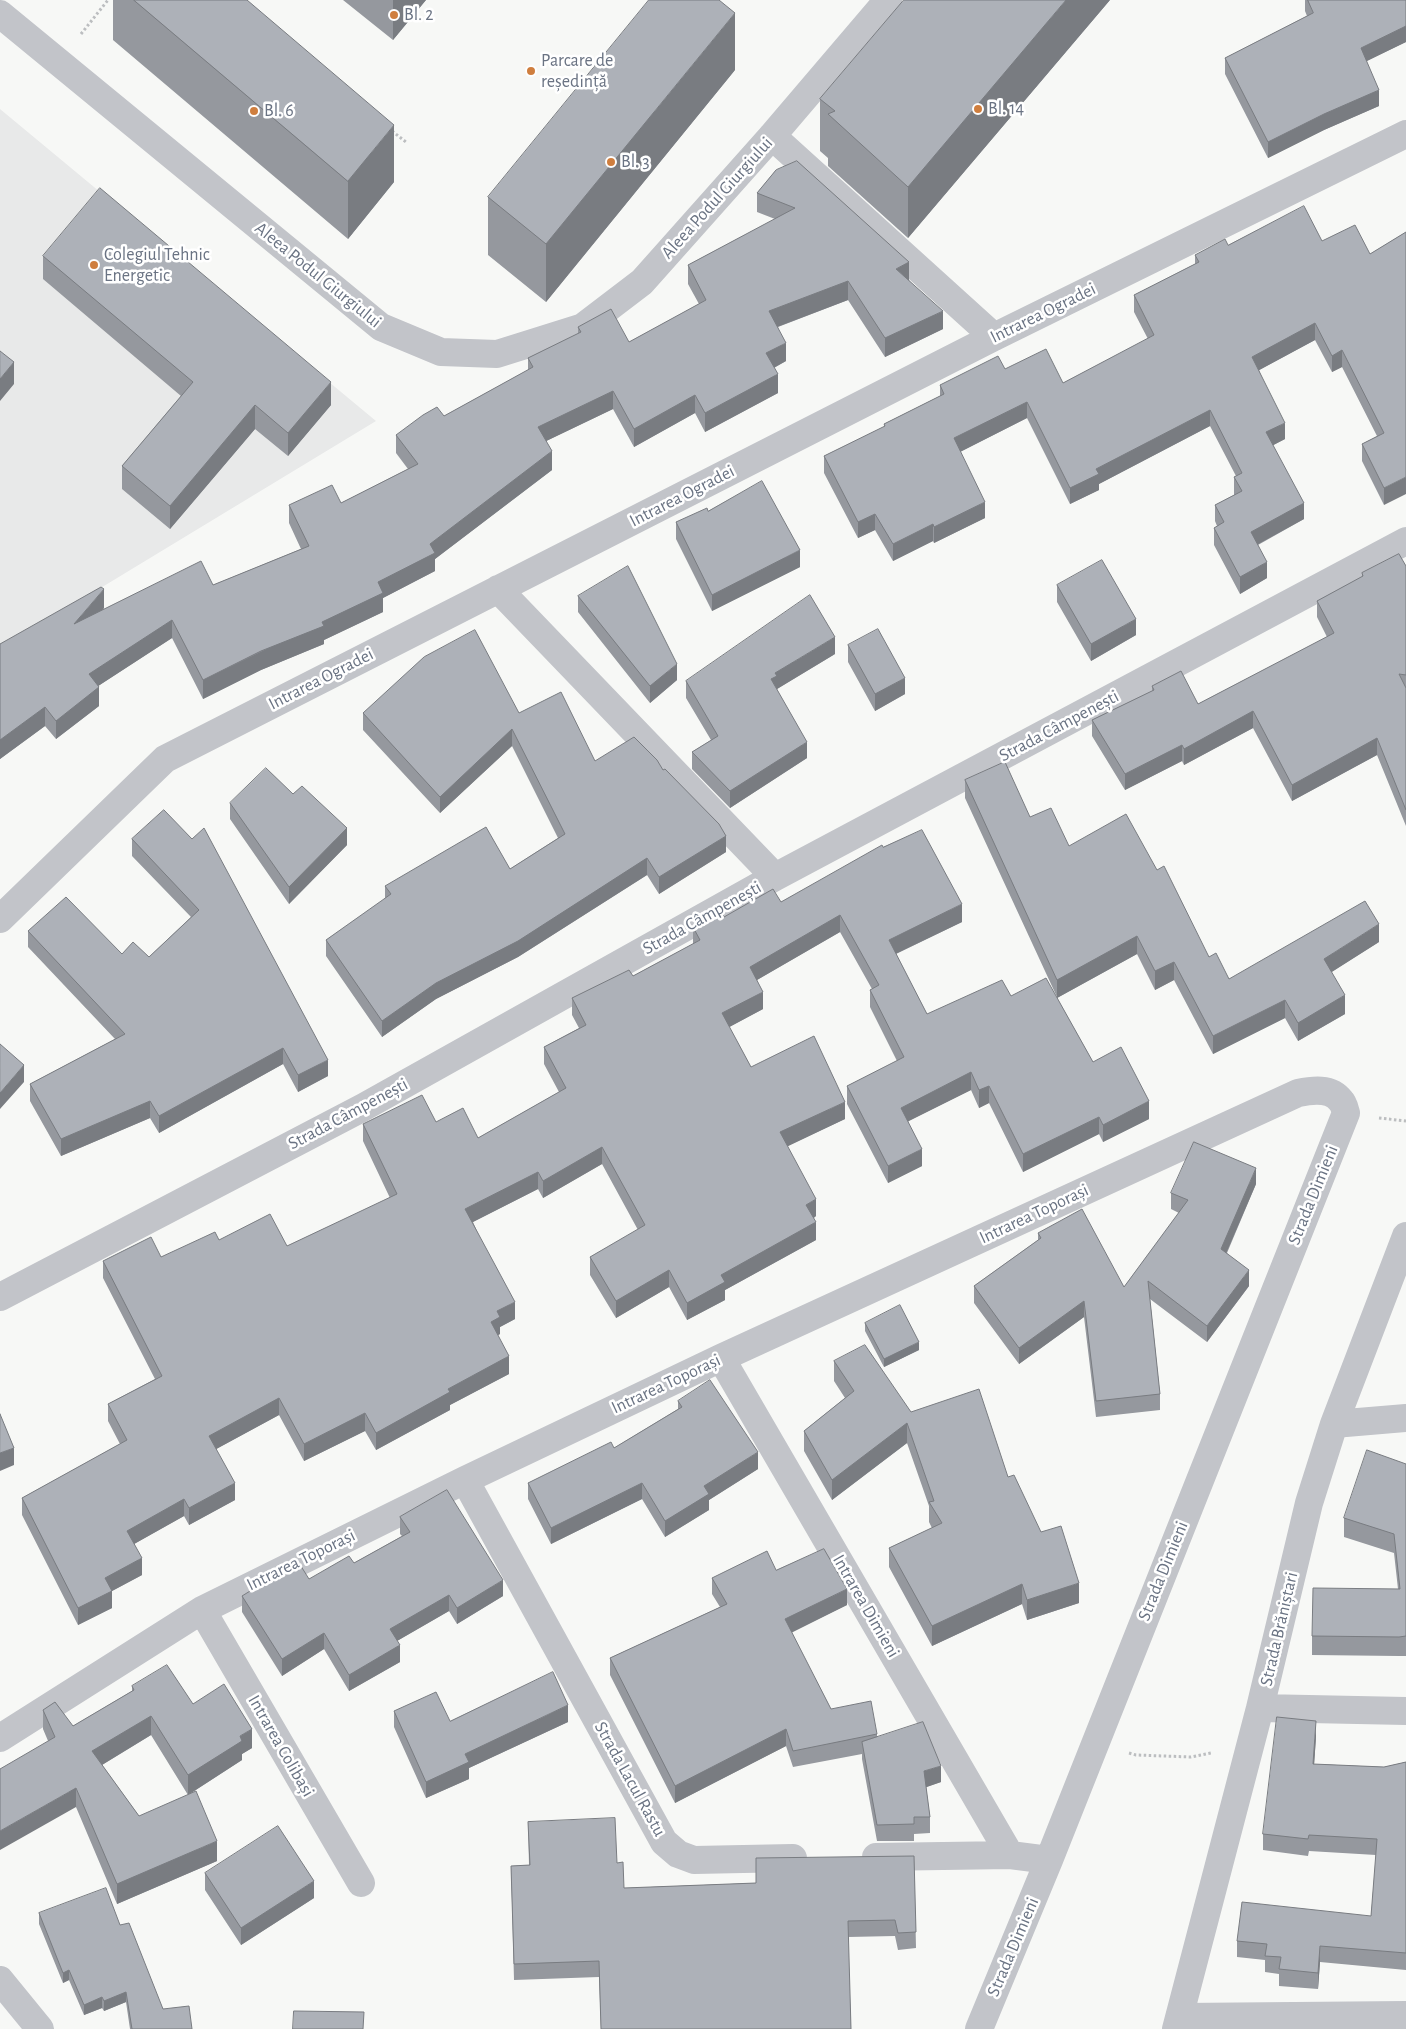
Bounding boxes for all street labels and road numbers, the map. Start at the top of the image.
street label: Aleea Podul Giurgiului [657,133,777,263]
street label: Aleea Podul Giurgiului [250,217,386,333]
street label: Intrarea Ogradei [987,278,1099,348]
street label: Intrarea Ogradei [626,460,738,532]
street label: Intrarea Ogradei [265,643,377,715]
street label: Strada Câmpenești [995,685,1123,767]
street label: Strada Câmpenești [639,876,765,960]
street label: Strada Câmpenești [284,1073,412,1155]
street label: Strada Dimieni [1283,1142,1343,1248]
street label: Intrarea Toporași [976,1179,1092,1249]
street label: Intrarea Toporași [608,1349,724,1419]
street label: Strada Dimieni [1133,1518,1193,1624]
street label: Intrarea Toporași [243,1524,359,1596]
street label: Intrarea Dimieni [828,1551,904,1661]
street label: Strada Brăniștari [1255,1570,1303,1688]
street label: Intrarea Colibași [243,1691,319,1801]
street label: Strada Lacul Rastu [590,1718,670,1840]
street label: Strada Dimieni [982,1894,1044,2000]

